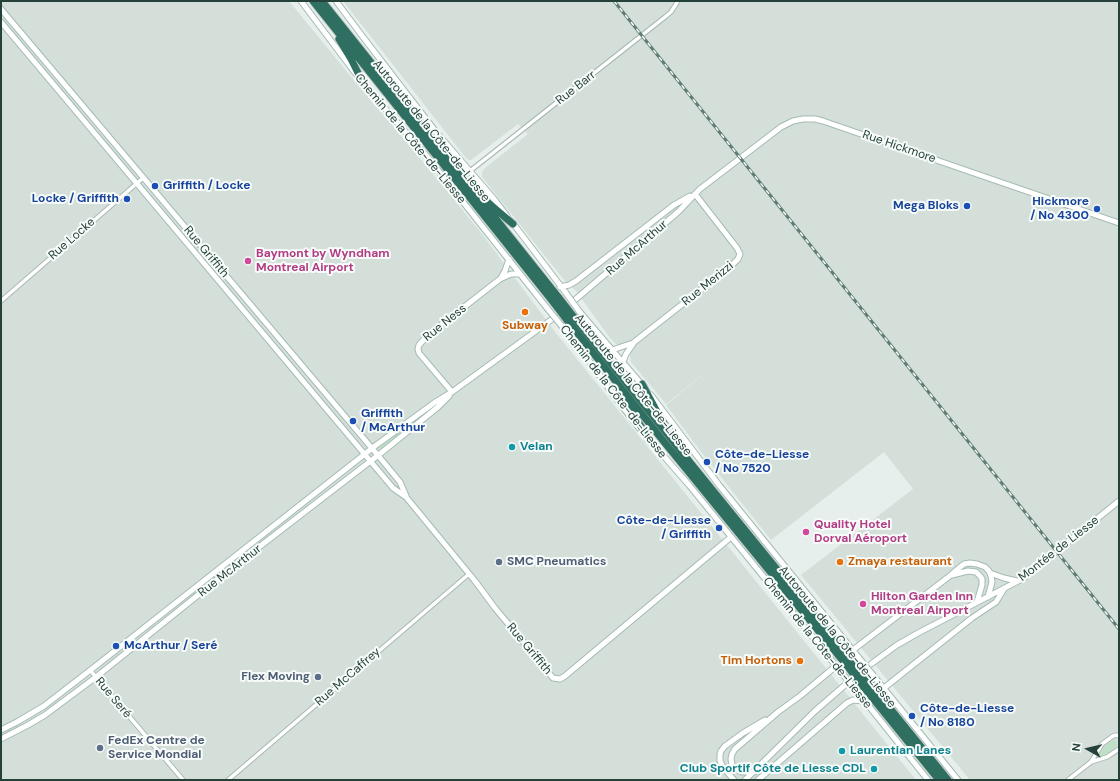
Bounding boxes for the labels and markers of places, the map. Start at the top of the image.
place label: Griffith / Locke [163,179,250,193]
marker: Griffith / Locke [150,181,160,191]
place label: Locke / Griffith [32,192,119,206]
marker: Locke / Griffith [122,194,132,204]
place label: Hickmore / No 4300 [1030,195,1089,223]
place label: Mega Bloks [893,199,959,213]
marker: Mega Bloks [962,201,972,211]
marker: Hickmore / No 4300 [1092,204,1102,214]
place label: Baymont by Wyndham Montreal Airport [256,247,390,275]
marker: Baymont by Wyndham Montreal Airport [243,256,253,266]
marker: Subway [520,307,530,317]
place label: Subway [502,319,548,333]
place label: Griffith / McArthur [361,407,425,435]
marker: Griffith / McArthur [348,416,358,426]
place label: Velan [520,440,553,454]
marker: Velan [507,442,517,452]
place label: Côte-de-Liesse / No 7520 [715,448,809,476]
marker: Côte-de-Liesse / No 7520 [702,457,712,467]
place label: Côte-de-Liesse / Griffith [617,514,711,542]
place label: Quality Hotel Dorval Aéroport [814,518,907,546]
marker: Côte-de-Liesse / Griffith [714,523,724,533]
marker: Quality Hotel Dorval Aéroport [801,527,811,537]
place label: SMC Pneumatics [507,555,606,569]
place label: Zmaya restaurant [848,555,952,569]
marker: SMC Pneumatics [494,557,504,567]
marker: Zmaya restaurant [835,557,845,567]
place label: Hilton Garden Inn Montreal Airport [871,590,973,618]
marker: Hilton Garden Inn Montreal Airport [858,599,868,609]
place label: McArthur / Seré [124,639,218,653]
marker: McArthur / Seré [111,641,121,651]
place label: Tim Hortons [720,654,792,668]
marker: Tim Hortons [795,656,805,666]
place label: Flex Moving [241,670,310,684]
marker: Flex Moving [313,672,323,682]
place label: Côte-de-Liesse / No 8180 [920,702,1014,730]
marker: Côte-de-Liesse / No 8180 [907,711,917,721]
place label: FedEx Centre de Service Mondial [108,734,205,762]
marker: FedEx Centre de Service Mondial [95,743,105,753]
place label: Laurentian Lanes [850,744,951,758]
marker: Laurentian Lanes [837,746,847,756]
place label: Club Sportif Côte de Liesse CDL [680,762,866,776]
marker: Club Sportif Côte de Liesse CDL [869,764,879,774]

